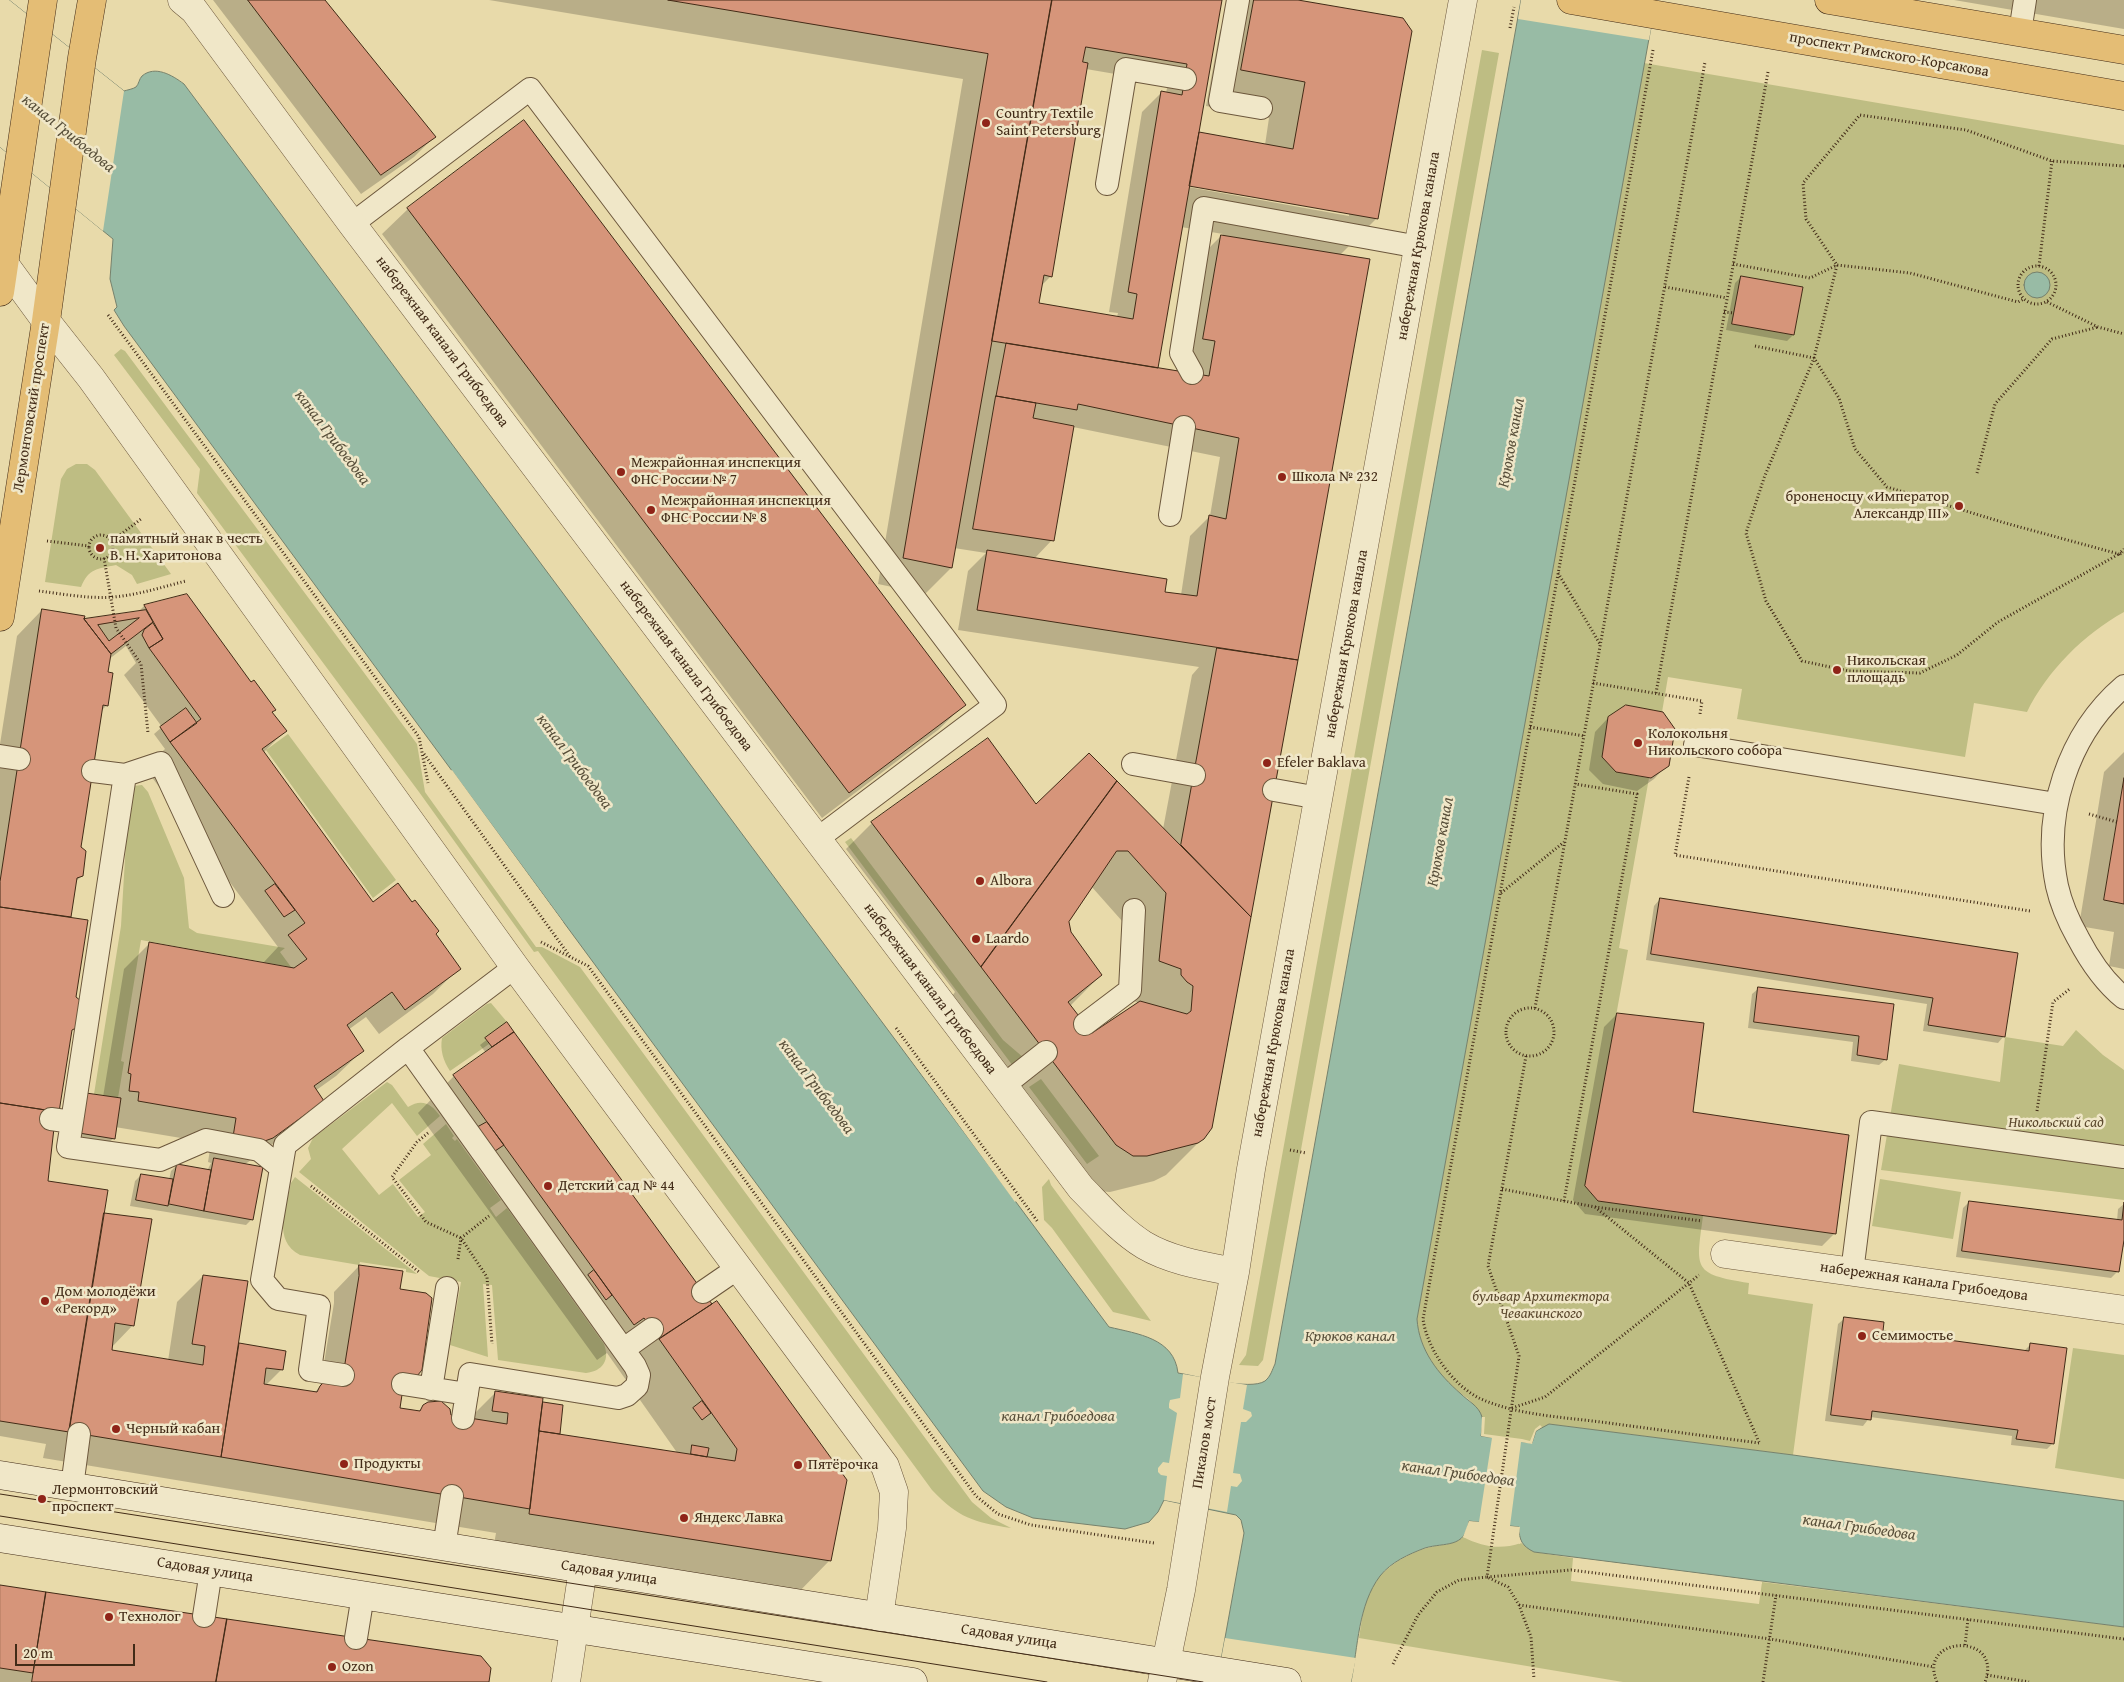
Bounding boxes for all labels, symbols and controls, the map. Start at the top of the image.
street label: проспект Римского-Корсакова [1788,29,1990,81]
water label: канал Грибоедова [18,91,118,177]
place label: Country Textile Saint Petersburg [996,105,1101,140]
marker: Country Textile Saint Petersburg [980,117,992,129]
street label: набережная Крюкова канала [1394,150,1444,342]
street label: набережная канала Грибоедова [372,253,512,431]
street label: Лермонтовский проспект [10,322,54,494]
water label: канал Грибоедова [290,387,374,489]
water label: Крюков канал [1495,397,1529,489]
place label: Межрайонная инспекция ФНС России № 7 [631,454,801,489]
marker: Межрайонная инспекция ФНС России № 7 [615,466,627,478]
place label: Школа № 232 [1292,468,1378,486]
marker: Школа № 232 [1276,471,1288,483]
place label: броненосцу «Император Александр III» [1785,488,1949,523]
place label: Межрайонная инспекция ФНС России № 8 [661,492,831,527]
marker: броненосцу «Император Александр III» [1953,500,1965,512]
marker: Межрайонная инспекция ФНС России № 8 [645,504,657,516]
place label: памятный знак в честь В. Н. Харитонова [110,530,263,565]
marker: памятный знак в честь В. Н. Харитонова [94,542,106,554]
street label: набережная Крюкова канала [1322,548,1372,740]
street label: набережная канала Грибоедова [616,577,756,755]
place label: Никольская площадь [1847,652,1926,687]
marker: Никольская площадь [1831,664,1843,676]
water label: канал Грибоедова [532,711,616,813]
place label: Колокольня Никольского собора [1648,725,1782,760]
marker: Колокольня Никольского собора [1632,737,1644,749]
place label: Efeler Baklava [1277,754,1366,772]
marker: Efeler Baklava [1261,757,1273,769]
water label: Крюков канал [1424,796,1458,888]
place label: Albora [990,872,1032,890]
marker: Albora [974,875,986,887]
street label: набережная канала Грибоедова [860,900,1000,1078]
place label: Laardo [986,930,1029,948]
marker: Laardo [970,933,982,945]
street label: набережная Крюкова канала [1249,947,1299,1139]
water label: канал Грибоедова [774,1036,858,1138]
park label: Никольский сад [2008,1114,2104,1132]
place label: Детский сад № 44 [558,1177,675,1195]
marker: Детский сад № 44 [542,1180,554,1192]
street label: набережная канала Грибоедова [1819,1258,2029,1306]
place label: Дом молодёжи «Рекорд» [55,1283,156,1318]
park label: бульвар Архитектора Чевакинского [1472,1288,1610,1323]
marker: Дом молодёжи «Рекорд» [39,1295,51,1307]
water label: Крюков канал [1305,1327,1395,1347]
place label: Семимостье [1872,1327,1953,1345]
marker: Семимостье [1856,1330,1868,1342]
street label: Пикалов мост [1189,1396,1221,1490]
water label: канал Грибоедова [1001,1407,1115,1427]
place label: Черный кабан [126,1420,220,1438]
marker: Черный кабан [110,1423,122,1435]
place label: Продукты [354,1455,421,1473]
place label: Пятёрочка [808,1456,878,1474]
water label: канал Грибоедова [1400,1457,1516,1491]
marker: Продукты [338,1458,350,1470]
marker: Пятёрочка [792,1459,804,1471]
place label: Лермонтовский проспект [52,1481,158,1516]
marker: Лермонтовский проспект [36,1493,48,1505]
place label: Яндекс Лавка [694,1509,783,1527]
water label: канал Грибоедова [1801,1511,1917,1545]
marker: Яндекс Лавка [678,1512,690,1524]
street label: Садовая улица [156,1554,254,1586]
street label: Садовая улица [560,1557,658,1589]
place label: Технолог [119,1608,181,1626]
marker: Технолог [103,1611,115,1623]
street label: Садовая улица [960,1621,1058,1653]
scale bar [18,1634,138,1666]
text: 20 m [23,1642,53,1663]
place label: Ozon [342,1658,374,1676]
marker: Ozon [326,1661,338,1673]

